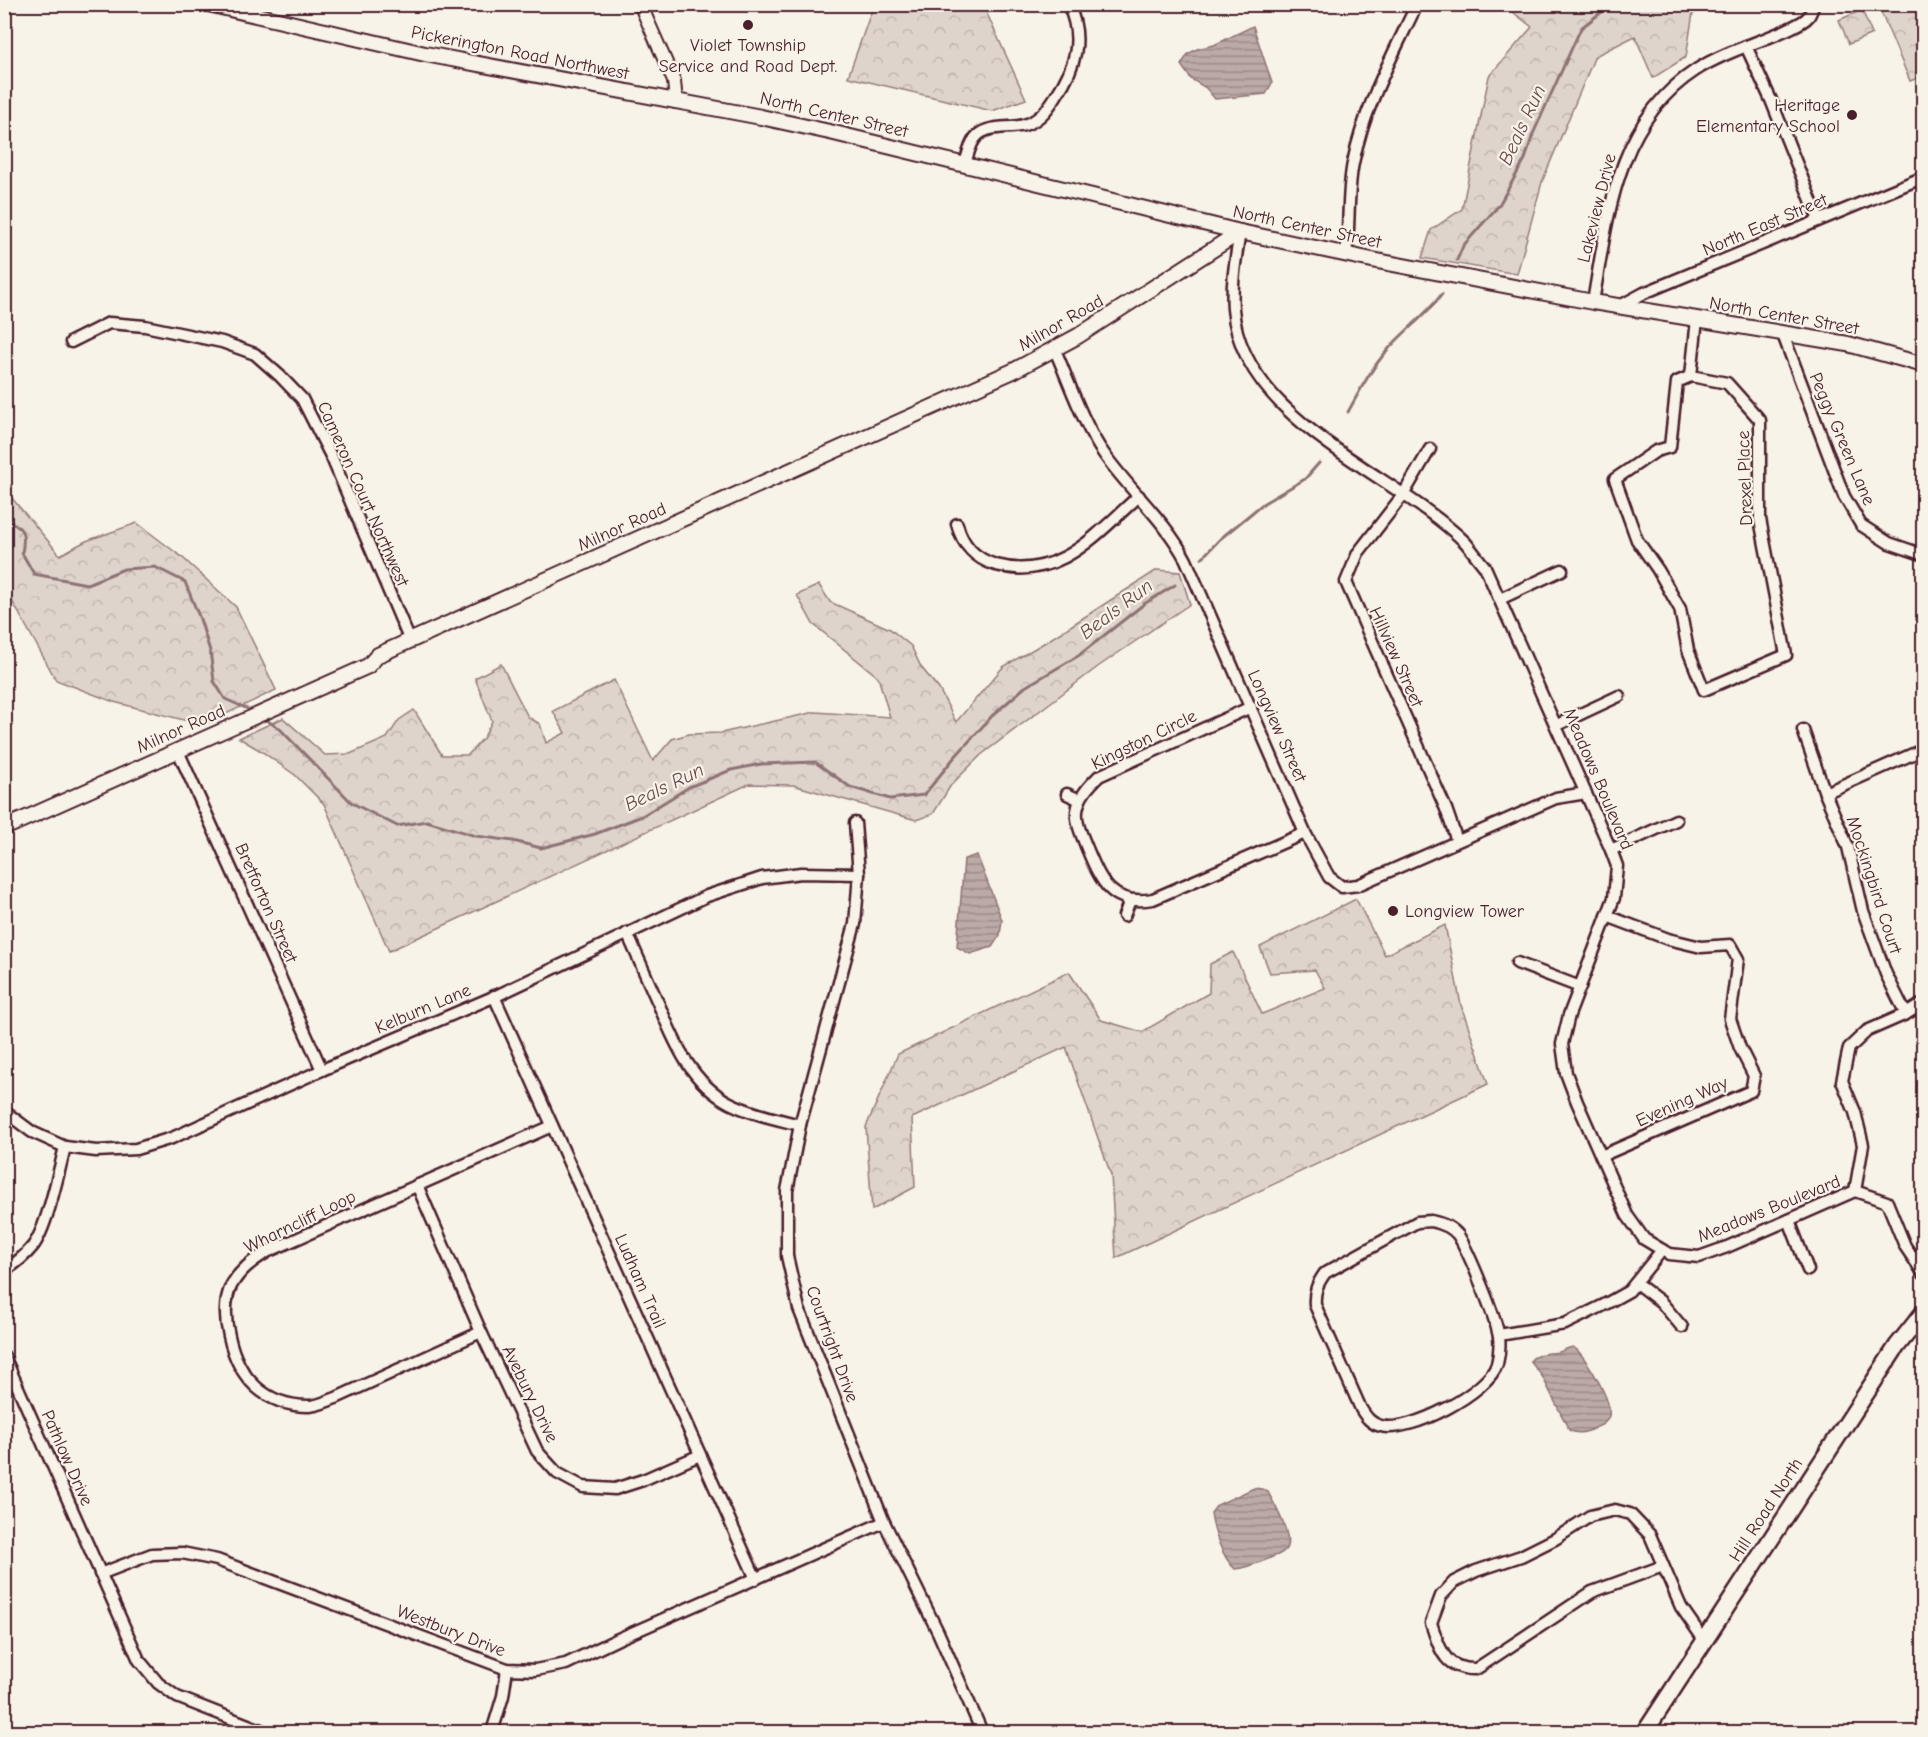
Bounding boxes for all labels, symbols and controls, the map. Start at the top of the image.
marker: Violet Township Service and Road Dept. [741,18,755,32]
street label: Pickerington Road Northwest [409,22,631,85]
place label: Violet Township Service and Road Dept. [659,35,838,77]
water label: Beals Run [1493,81,1551,169]
street label: North Center Street [758,88,911,142]
place label: Heritage Elementary School [1696,95,1840,137]
marker: Heritage Elementary School [1845,108,1859,122]
street label: Lakeview Drive [1573,151,1621,265]
street label: North East Street [1700,189,1831,261]
street label: North Center Street [1231,201,1384,253]
street label: Milnor Road [1015,290,1107,356]
street label: North Center Street [1708,293,1861,340]
street label: Peggy Green Lane [1805,369,1879,509]
street label: Cameron Court Northwest [313,398,414,590]
street label: Drexel Place [1733,430,1757,526]
street label: Milnor Road [575,498,669,556]
water label: Beals Run [1075,574,1157,644]
street label: Hillview Street [1365,604,1428,711]
street label: Longview Street [1243,667,1311,786]
street label: Milnor Road [134,700,228,758]
street label: Kingston Circle [1088,705,1200,775]
street label: Meadows Boulevard [1559,705,1637,853]
water label: Beals Run [620,758,708,816]
street label: Mockingbird Court [1842,814,1906,957]
street label: Bretforton Street [230,840,302,967]
place label: Longview Tower [1405,901,1525,922]
marker: Longview Tower [1386,904,1400,918]
street label: Kelburn Lane [372,979,474,1039]
street label: Evening Way [1633,1072,1732,1132]
street label: Meadows Boulevard [1695,1171,1843,1247]
street label: Wharncliff Loop [241,1186,359,1258]
street label: Ludham Trail [610,1231,670,1331]
street label: Courtright Drive [801,1283,863,1405]
street label: Avebury Drive [497,1342,563,1446]
street label: Pathlow Drive [37,1407,97,1509]
street label: Hill Road North [1725,1454,1807,1566]
street label: Westbury Drive [394,1601,508,1661]

